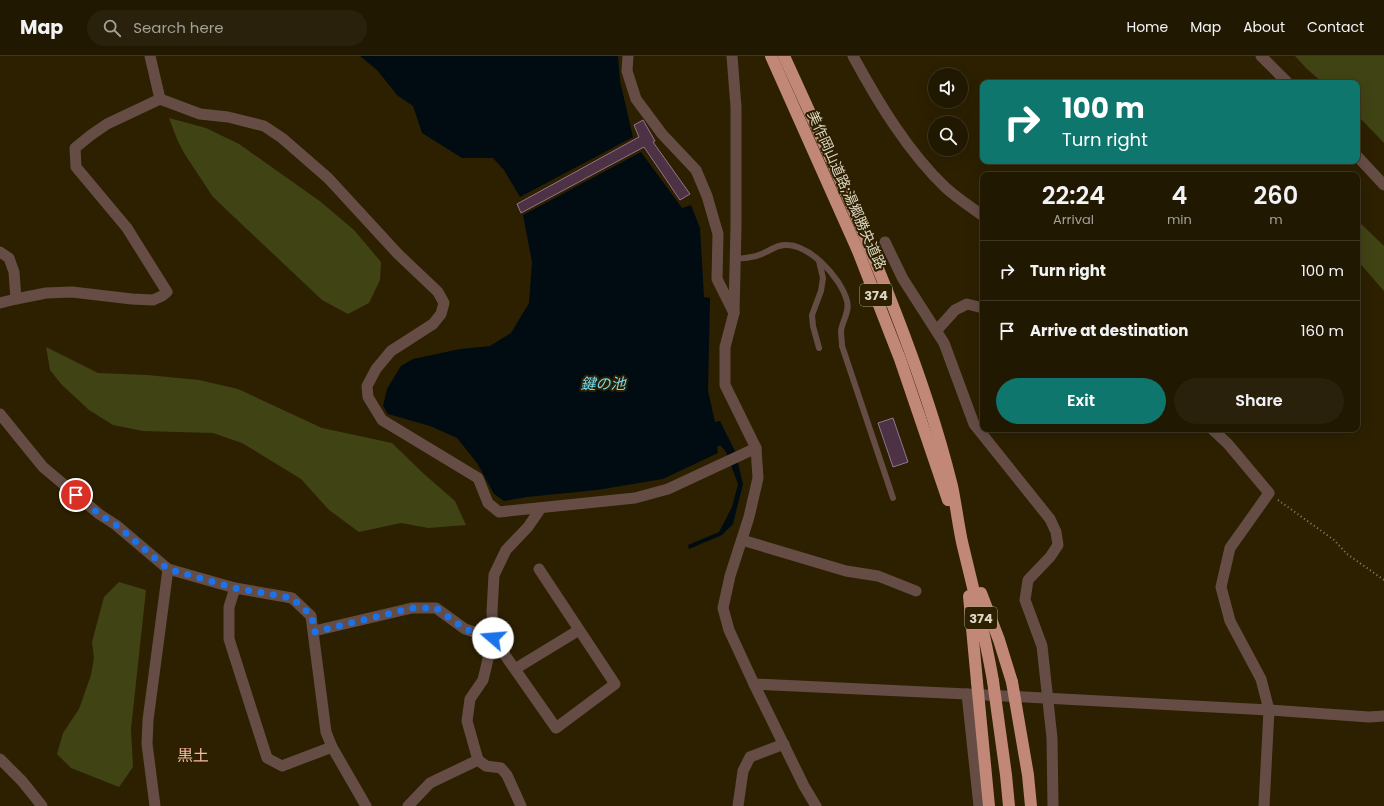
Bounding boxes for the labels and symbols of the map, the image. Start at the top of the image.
street label: 美作岡山道路;湯郷勝央道路 [803,108,891,272]
road number: 374 [860,284,892,306]
water label: 鍵の池 [580,373,627,394]
pin [59,478,93,512]
road number: 374 [965,607,997,629]
position arrow [472,617,514,659]
district label: 黒土 [177,744,209,767]

